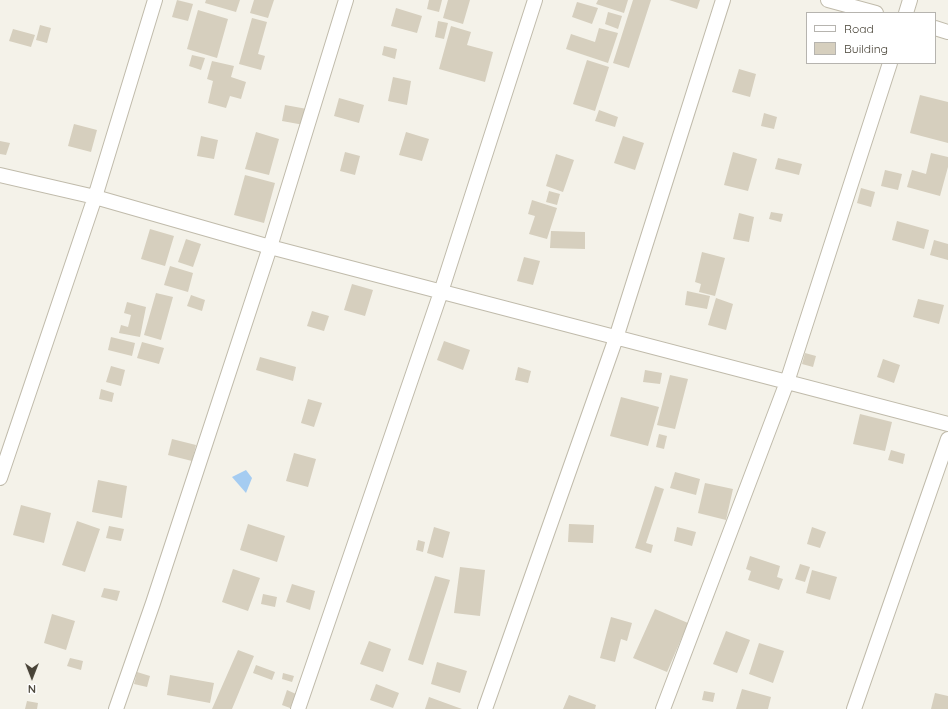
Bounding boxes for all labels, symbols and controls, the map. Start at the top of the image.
legend [806,12,936,64]
text: Road [844,21,874,36]
text: Building [844,41,888,56]
north arrow [12,657,52,697]
text: N [28,682,36,696]

